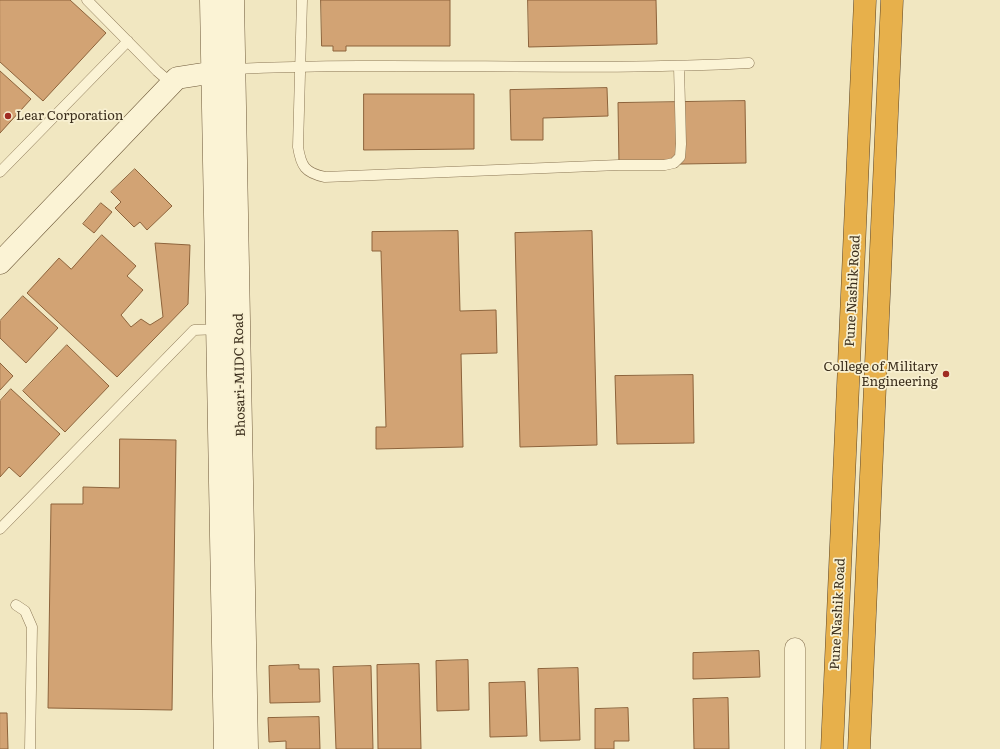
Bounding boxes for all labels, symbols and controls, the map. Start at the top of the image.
place label: Lear Corporation [16,108,123,124]
marker: Lear Corporation [3,111,13,121]
street label: Pune Nashik Road [842,235,864,347]
street label: Bhosari-MIDC Road [231,313,249,437]
place label: College of Military Engineering [823,359,938,390]
marker: College of Military Engineering [941,369,951,379]
street label: Pune Nashik Road [827,558,849,670]

